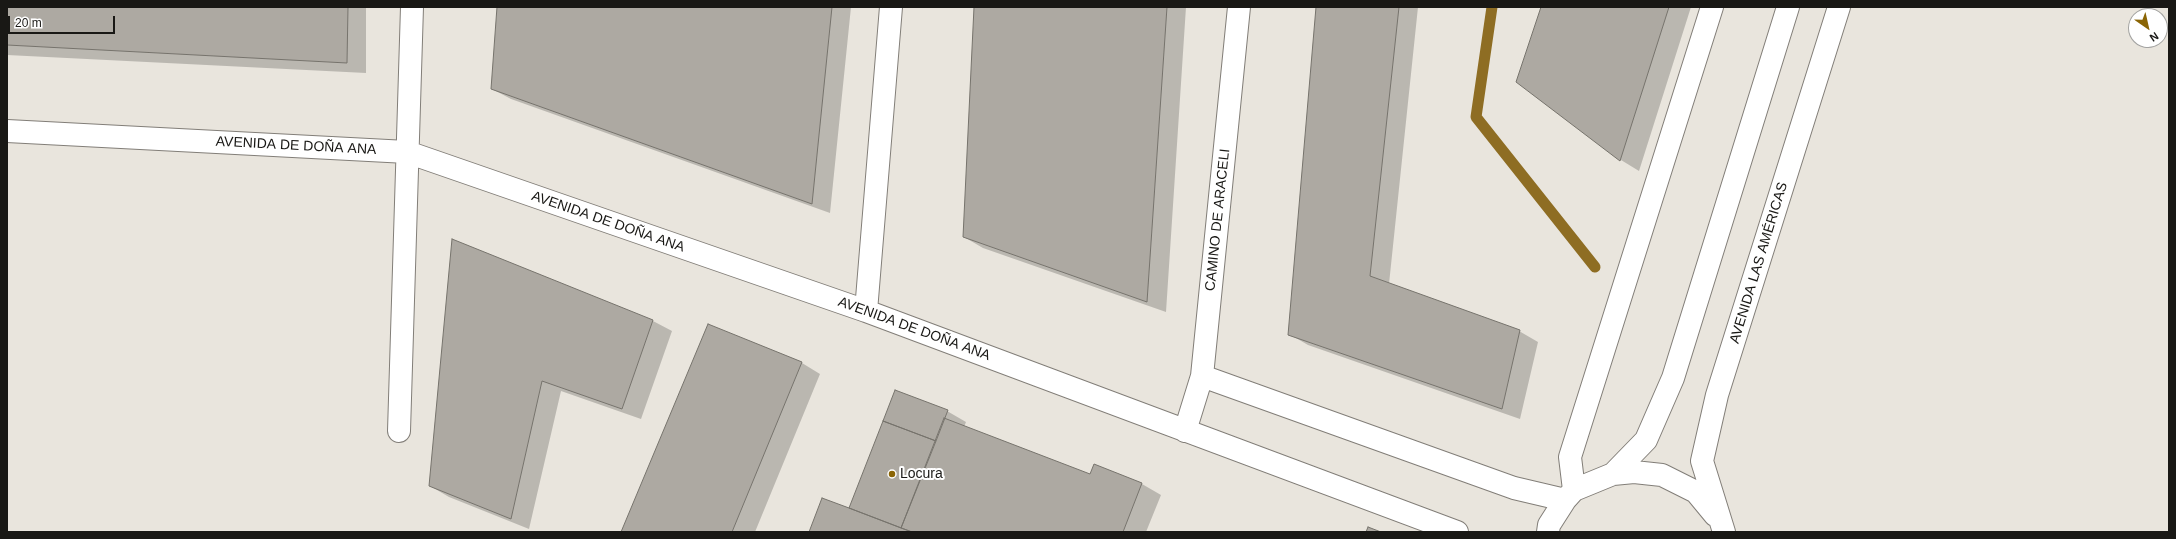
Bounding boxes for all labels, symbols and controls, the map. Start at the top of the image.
scale bar [10,8,117,34]
north arrow [2128,8,2168,48]
text: 20 m [15,16,42,30]
text: N [2148,30,2161,44]
street label: AVENIDA DE DOÑA ANA [215,133,377,159]
street label: CAMINO DE ARACELI [1202,148,1234,292]
street label: AVENIDA LAS AMÉRICAS [1726,180,1792,346]
street label: AVENIDA DE DOÑA ANA [529,188,687,256]
street label: AVENIDA DE DOÑA ANA [836,294,992,364]
place label: Locura [900,466,943,482]
marker: Locura [887,469,897,479]

